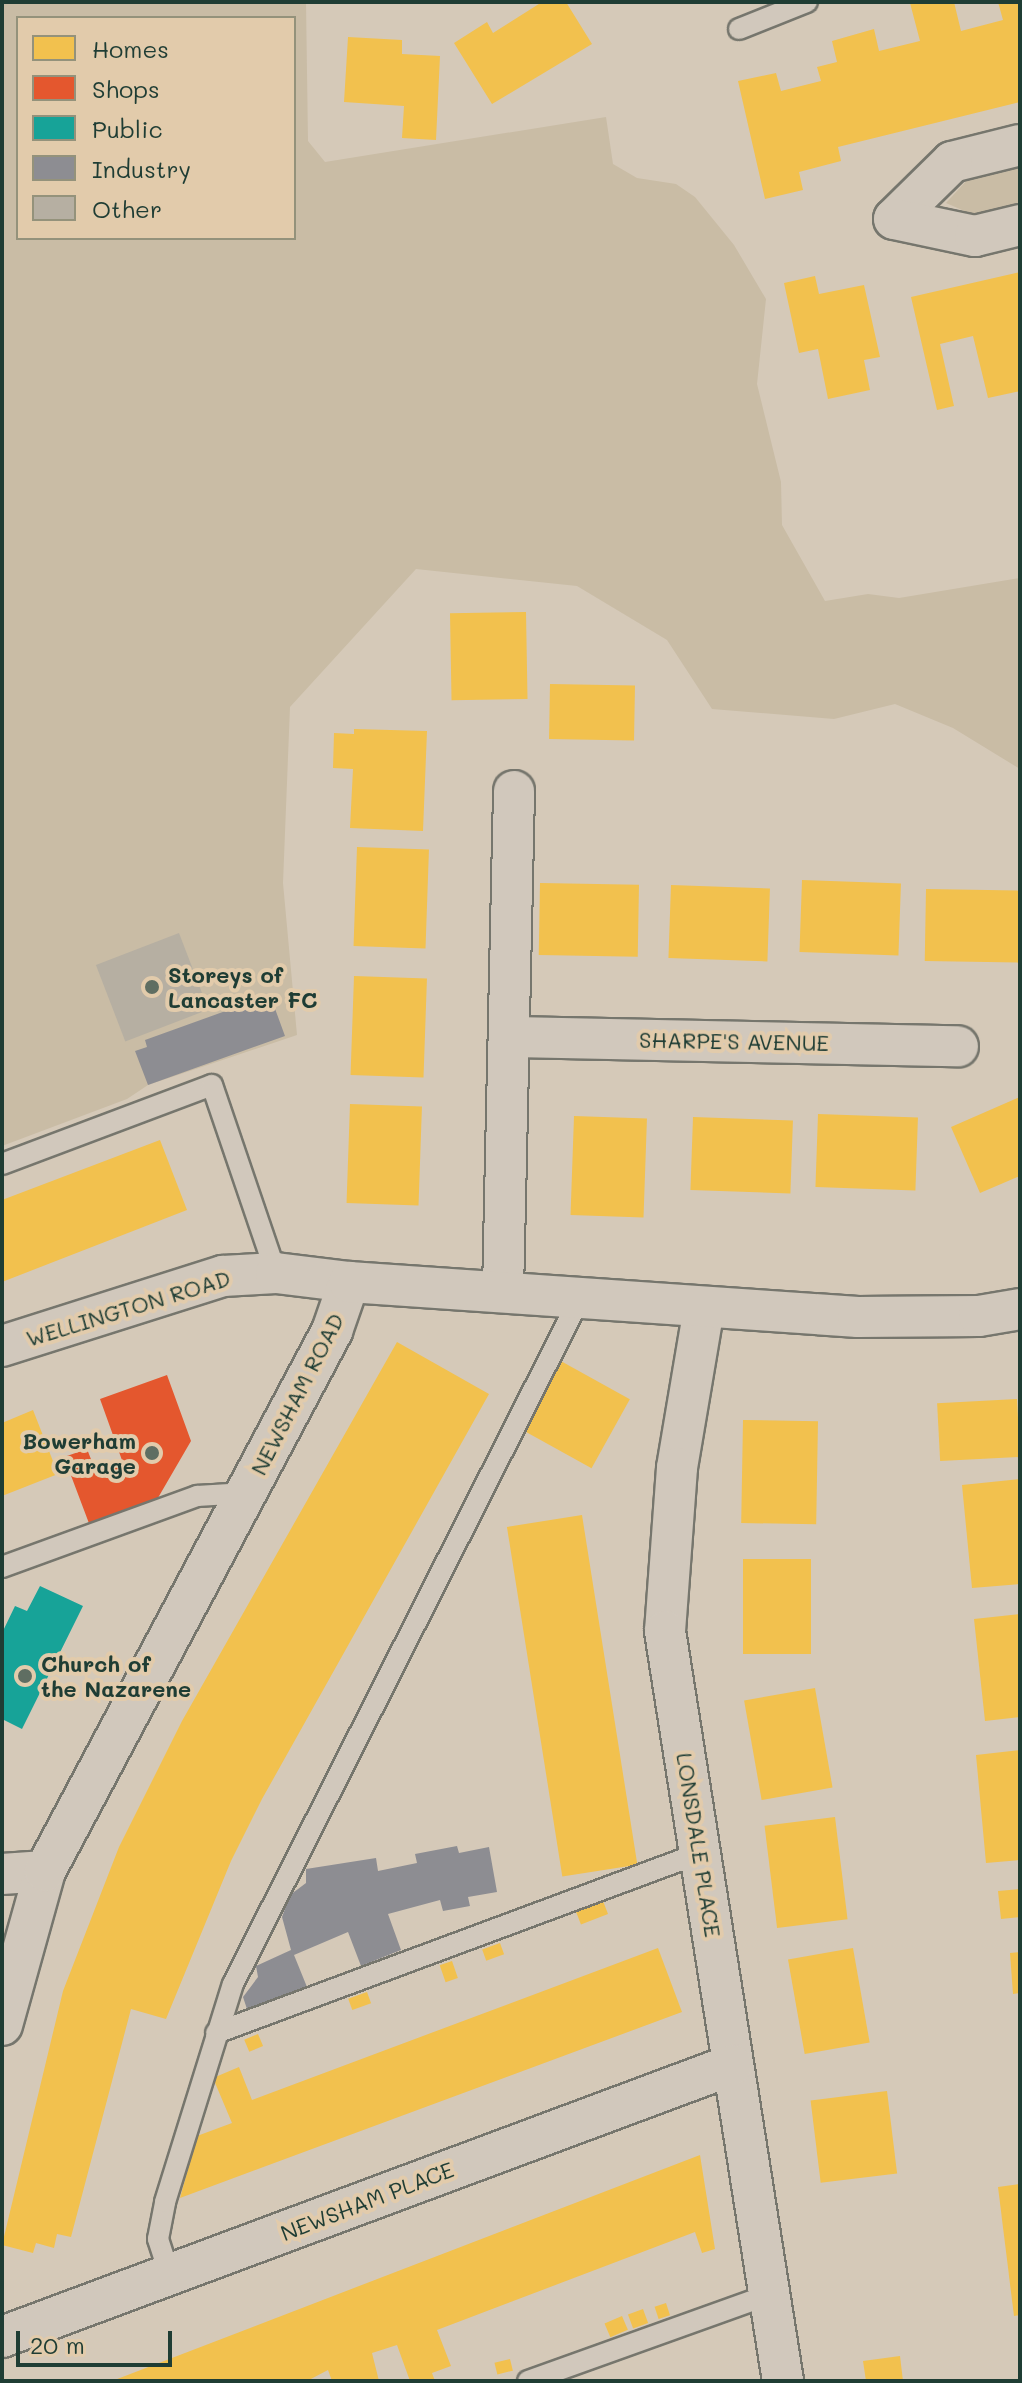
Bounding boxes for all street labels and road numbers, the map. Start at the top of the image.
street label: SHARPE'S AVENUE [639,1026,829,1056]
street label: WELLINGTON ROAD [23,1264,233,1352]
street label: NEWSHAM ROAD [245,1309,349,1479]
street label: LONSDALE PLACE [671,1751,727,1939]
street label: NEWSHAM PLACE [277,2156,457,2246]

